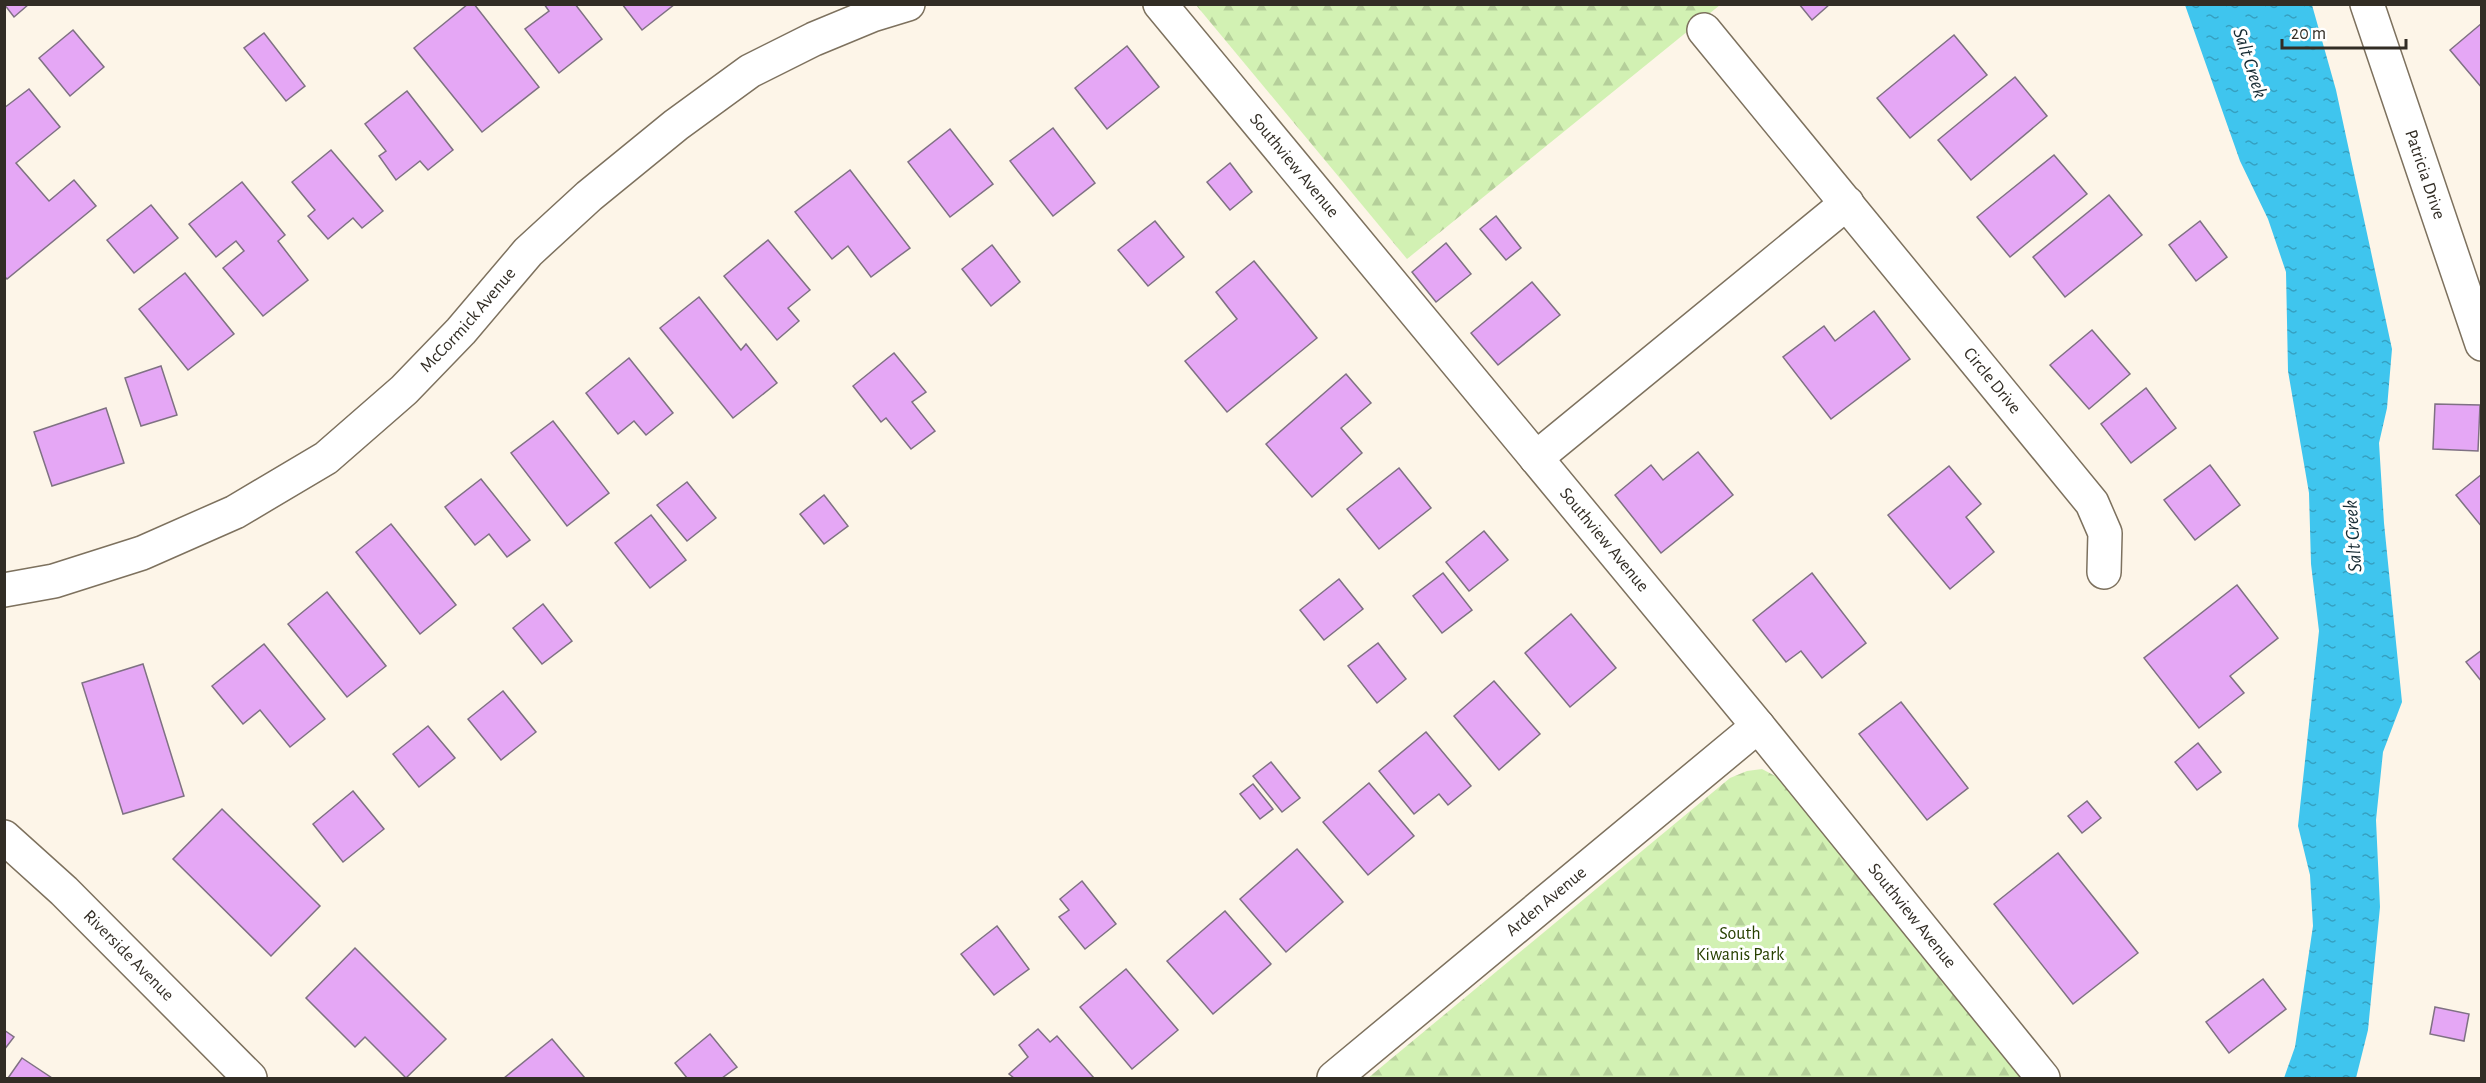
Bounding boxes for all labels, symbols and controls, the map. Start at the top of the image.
scale bar [2282,12,2406,50]
text: 20 m [2291,25,2326,43]
water label: Salt Creek [2229,26,2271,100]
street label: Southview Avenue [1246,110,1342,221]
street label: Patricia Drive [2401,127,2448,222]
street label: McCormick Avenue [417,264,519,376]
street label: Circle Drive [1960,344,2024,418]
street label: Southview Avenue [1556,485,1652,595]
water label: Salt Creek [2341,499,2365,573]
street label: Southview Avenue [1864,860,1959,972]
street label: Arden Avenue [1503,863,1590,940]
street label: Riverside Avenue [80,907,177,1005]
park label: South Kiwanis Park [1696,925,1785,964]

